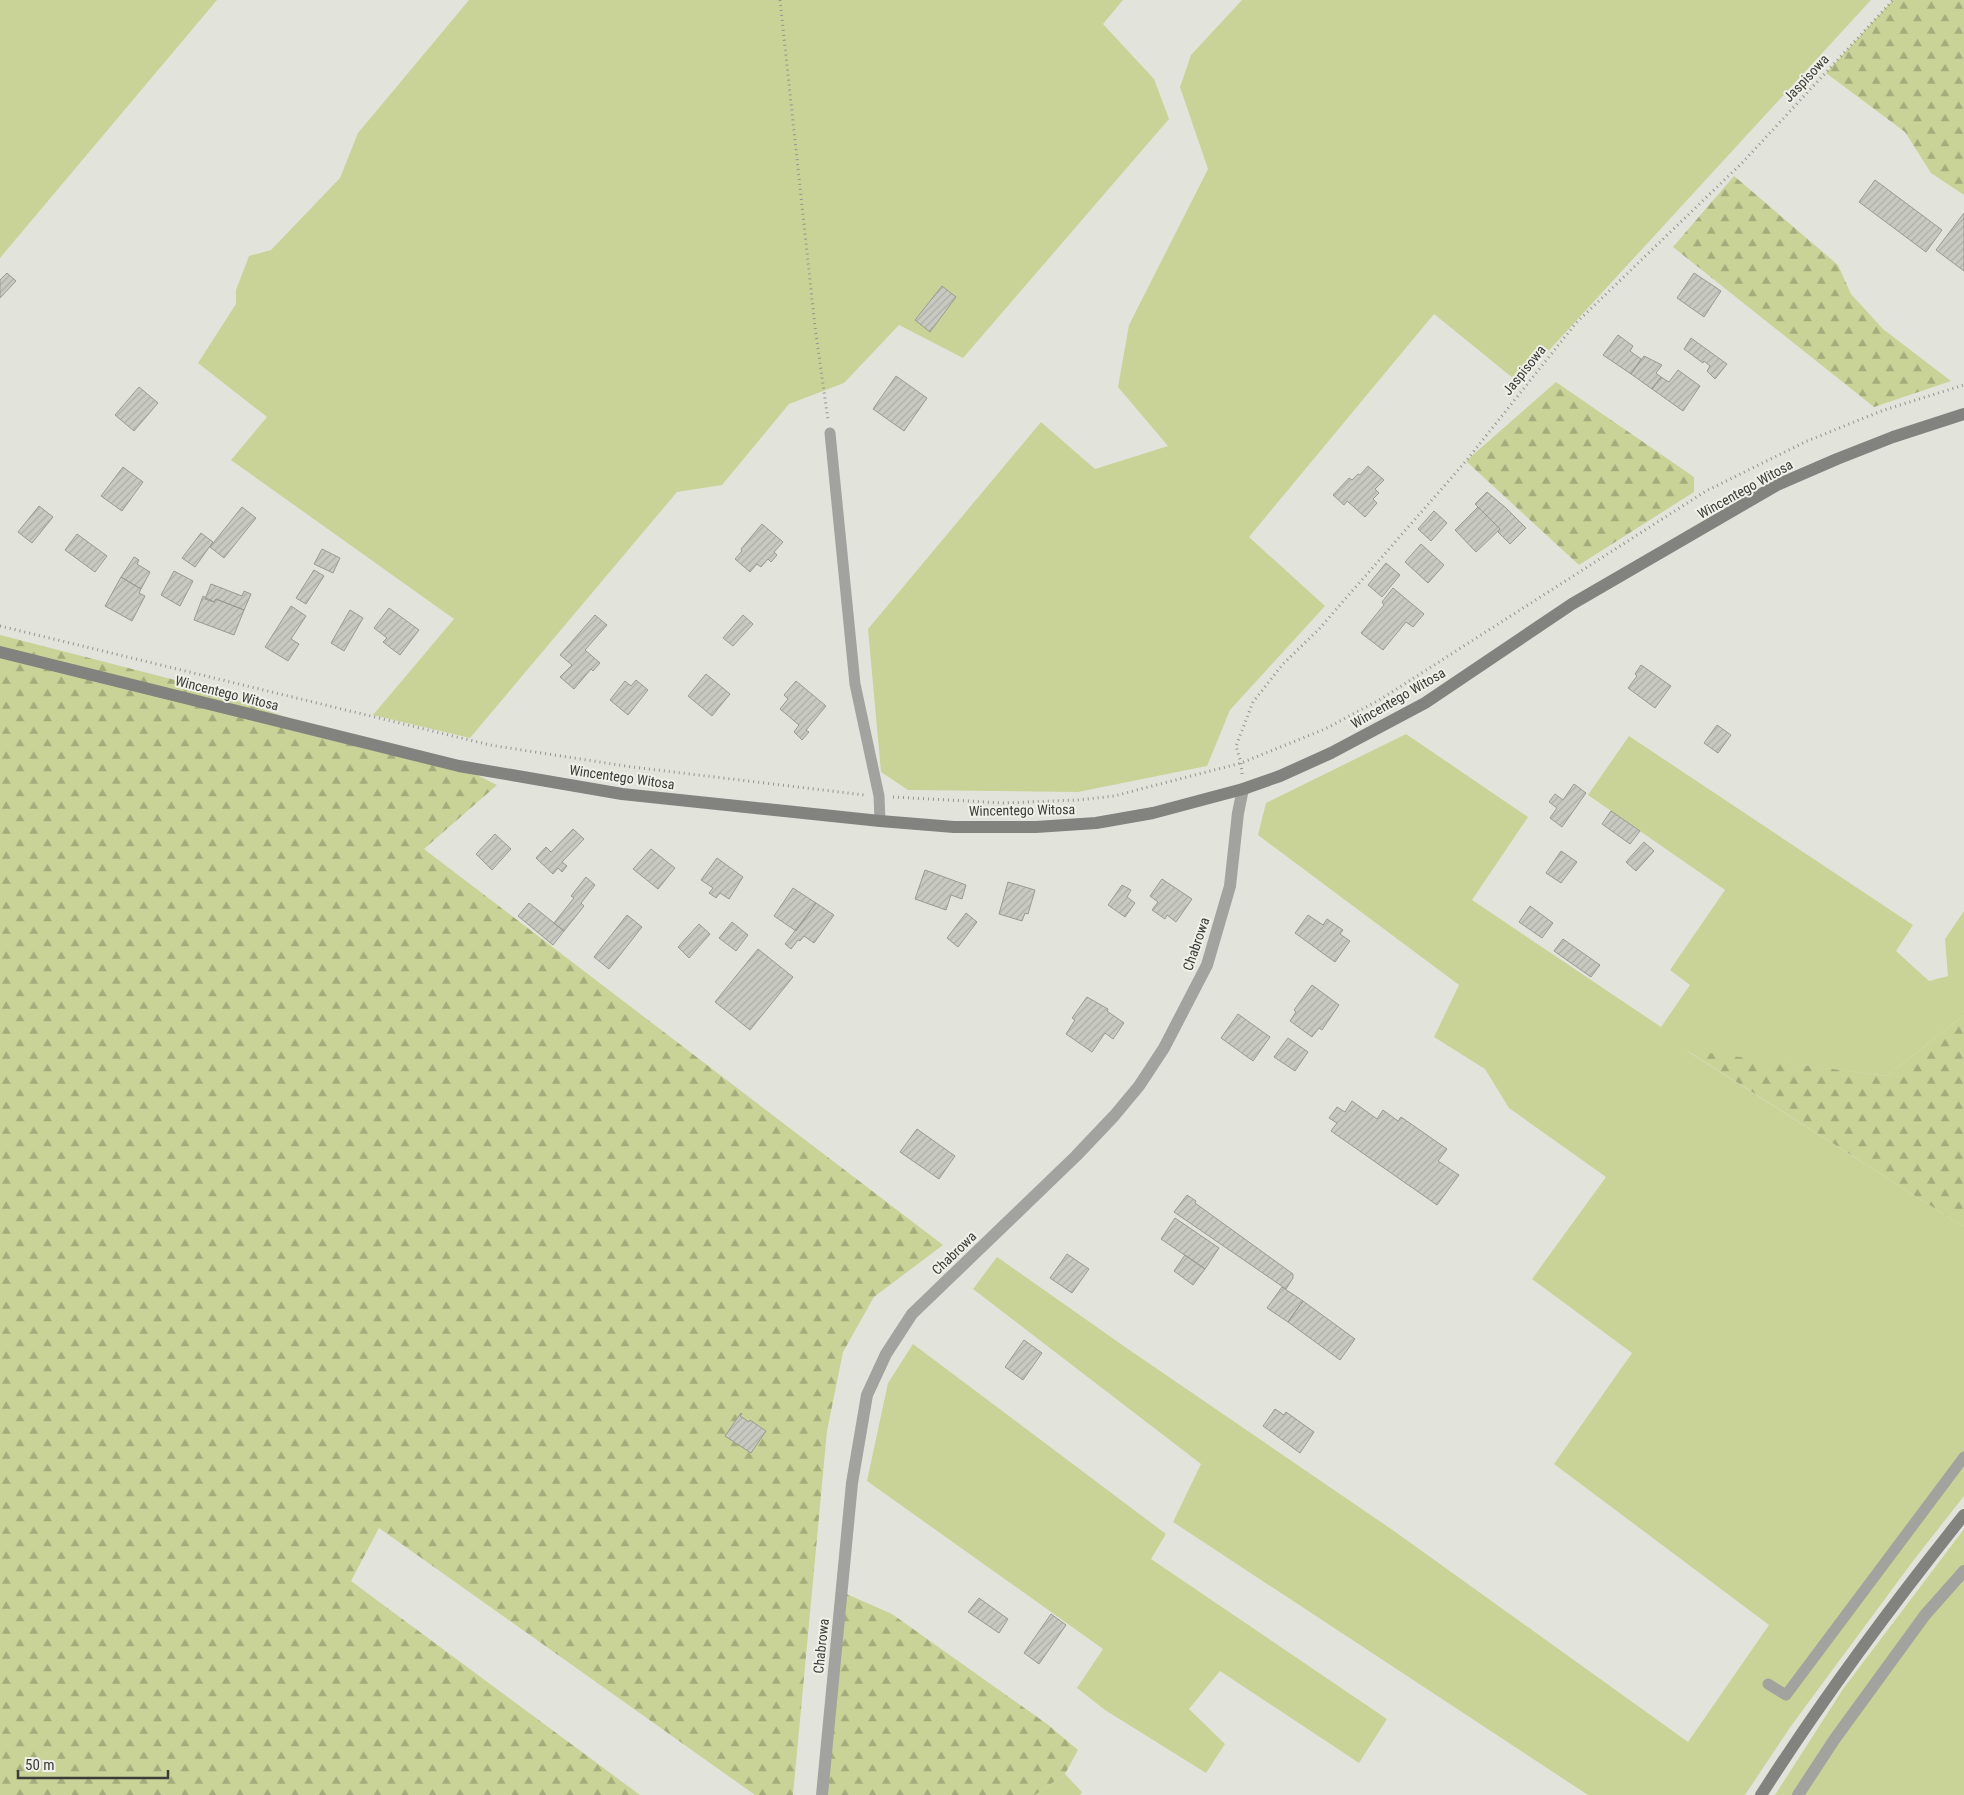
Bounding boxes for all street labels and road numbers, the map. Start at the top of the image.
street label: Jaspisowa [1780,51,1832,105]
street label: Jaspisowa [1499,342,1549,398]
street label: Wincentego Witosa [1695,456,1795,522]
street label: Wincentego Witosa [1348,664,1448,732]
street label: Wincentego Witosa [173,672,281,714]
street label: Wincentego Witosa [568,762,676,792]
street label: Wincentego Witosa [969,801,1075,819]
street label: Chabrowa [1179,915,1213,973]
street label: Chabrowa [929,1228,979,1278]
street label: Chabrowa [810,1618,832,1674]

